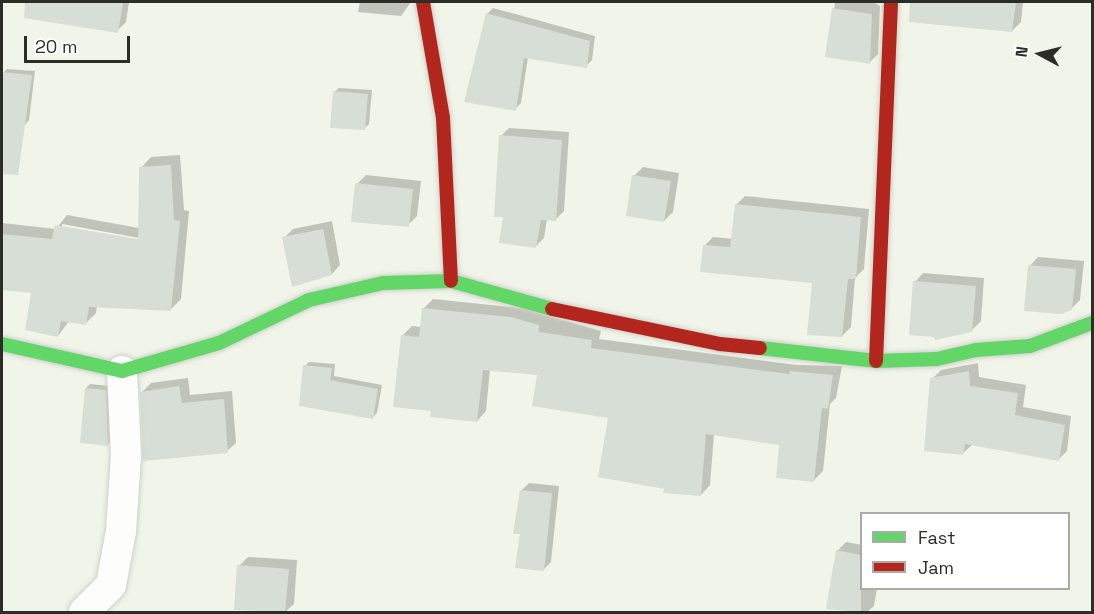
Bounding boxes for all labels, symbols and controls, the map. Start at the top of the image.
scale bar [27,24,134,62]
north arrow [1010,24,1070,84]
text: 20 m [35,35,78,58]
text: N [1011,45,1033,58]
legend [860,512,1070,590]
text: Fast [918,526,955,549]
text: Jam [918,556,954,579]

